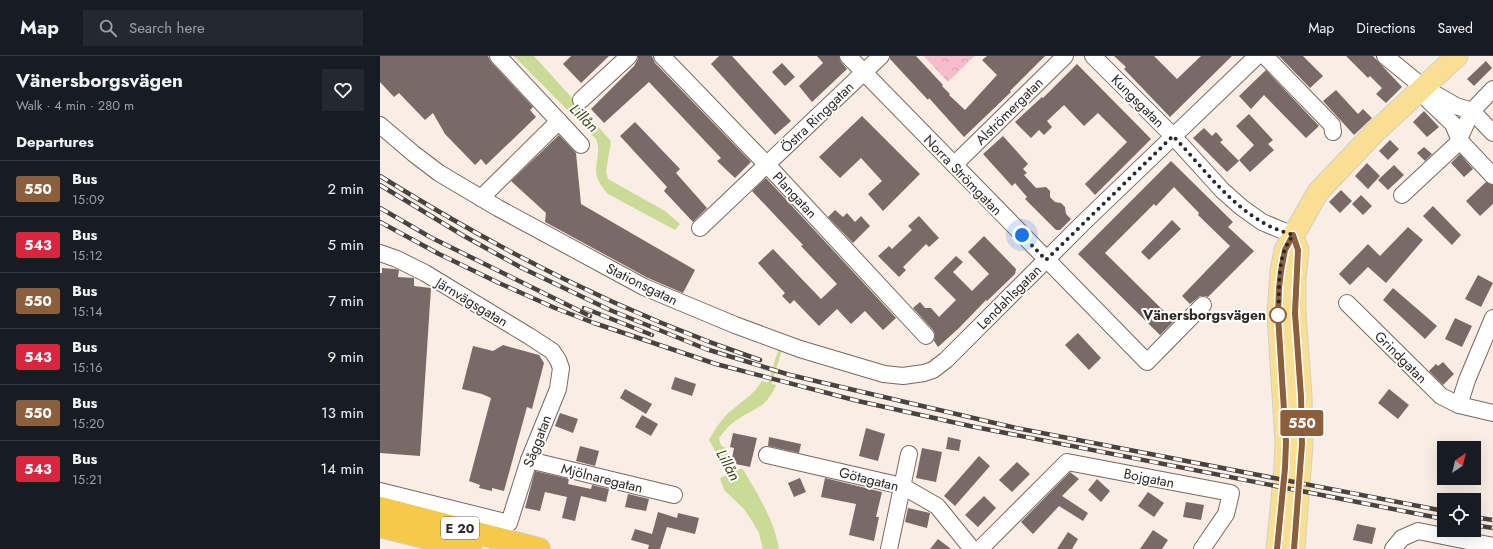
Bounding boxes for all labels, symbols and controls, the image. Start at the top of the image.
search box [83,10,363,46]
text: Map [20,14,59,41]
icon: search [97,17,119,39]
text: Search here [129,17,205,39]
text: Map [1308,18,1334,38]
text: Directions [1356,18,1416,38]
text: Saved [1438,18,1473,38]
text: Vänersborgsvägen [16,67,183,94]
button: heart [322,69,364,111]
street label: Kungsgatan [1107,70,1169,132]
street label: Alströmergatan [971,73,1047,149]
street label: Östra Ringgatan [776,77,858,157]
text: Walk · 4 min · 280 m [16,96,134,115]
water label: Lillån [565,99,603,137]
street label: Norra Strömgatan [919,130,1007,220]
text: Departures [16,131,94,153]
street label: Plangatan [768,167,822,223]
text: Bus [72,168,97,190]
text: 2 min [327,178,364,200]
text: 550 [24,179,52,199]
text: 15:09 [72,190,104,209]
text: Bus [72,224,97,246]
your location [1012,225,1032,245]
text: 5 min [328,234,364,256]
text: 543 [24,235,52,255]
text: 15:12 [72,246,102,265]
street label: Stationsgatan [603,258,681,310]
street label: Lendahlsgatan [972,260,1046,334]
street label: Järnvägsgatan [430,272,512,331]
text: Bus [72,280,97,302]
text: 7 min [328,290,364,312]
text: 550 [24,291,52,311]
text: 15:14 [72,302,103,321]
place label: Vänersborgsvägen [1142,305,1266,325]
marker: Vänersborgsvägen [1269,306,1287,324]
street label: Grindgatan [1370,326,1432,388]
text: Bus [72,336,97,358]
text: 9 min [327,346,364,368]
text: 543 [24,347,52,367]
text: 15:16 [72,358,102,377]
text: Bus [72,392,97,414]
text: 13 min [321,402,364,424]
text: 550 [24,403,52,423]
line badge: 550 [1279,410,1325,436]
street label: Såggatan [518,412,556,470]
text: 550 [1288,413,1316,433]
text: 15:20 [72,414,104,433]
north arrow [1437,441,1481,485]
map controls [1437,441,1481,537]
water label: Lillån [710,445,746,485]
text: Bus [72,448,97,470]
text: 14 min [321,458,364,480]
street label: Mjölnaregatan [559,458,645,498]
text: 543 [24,459,52,479]
street label: Götagatan [837,462,901,496]
street label: Bojgatan [1122,463,1176,493]
text: 15:21 [72,470,102,489]
button: locate [1437,493,1481,537]
road number: E 20 [441,517,479,539]

